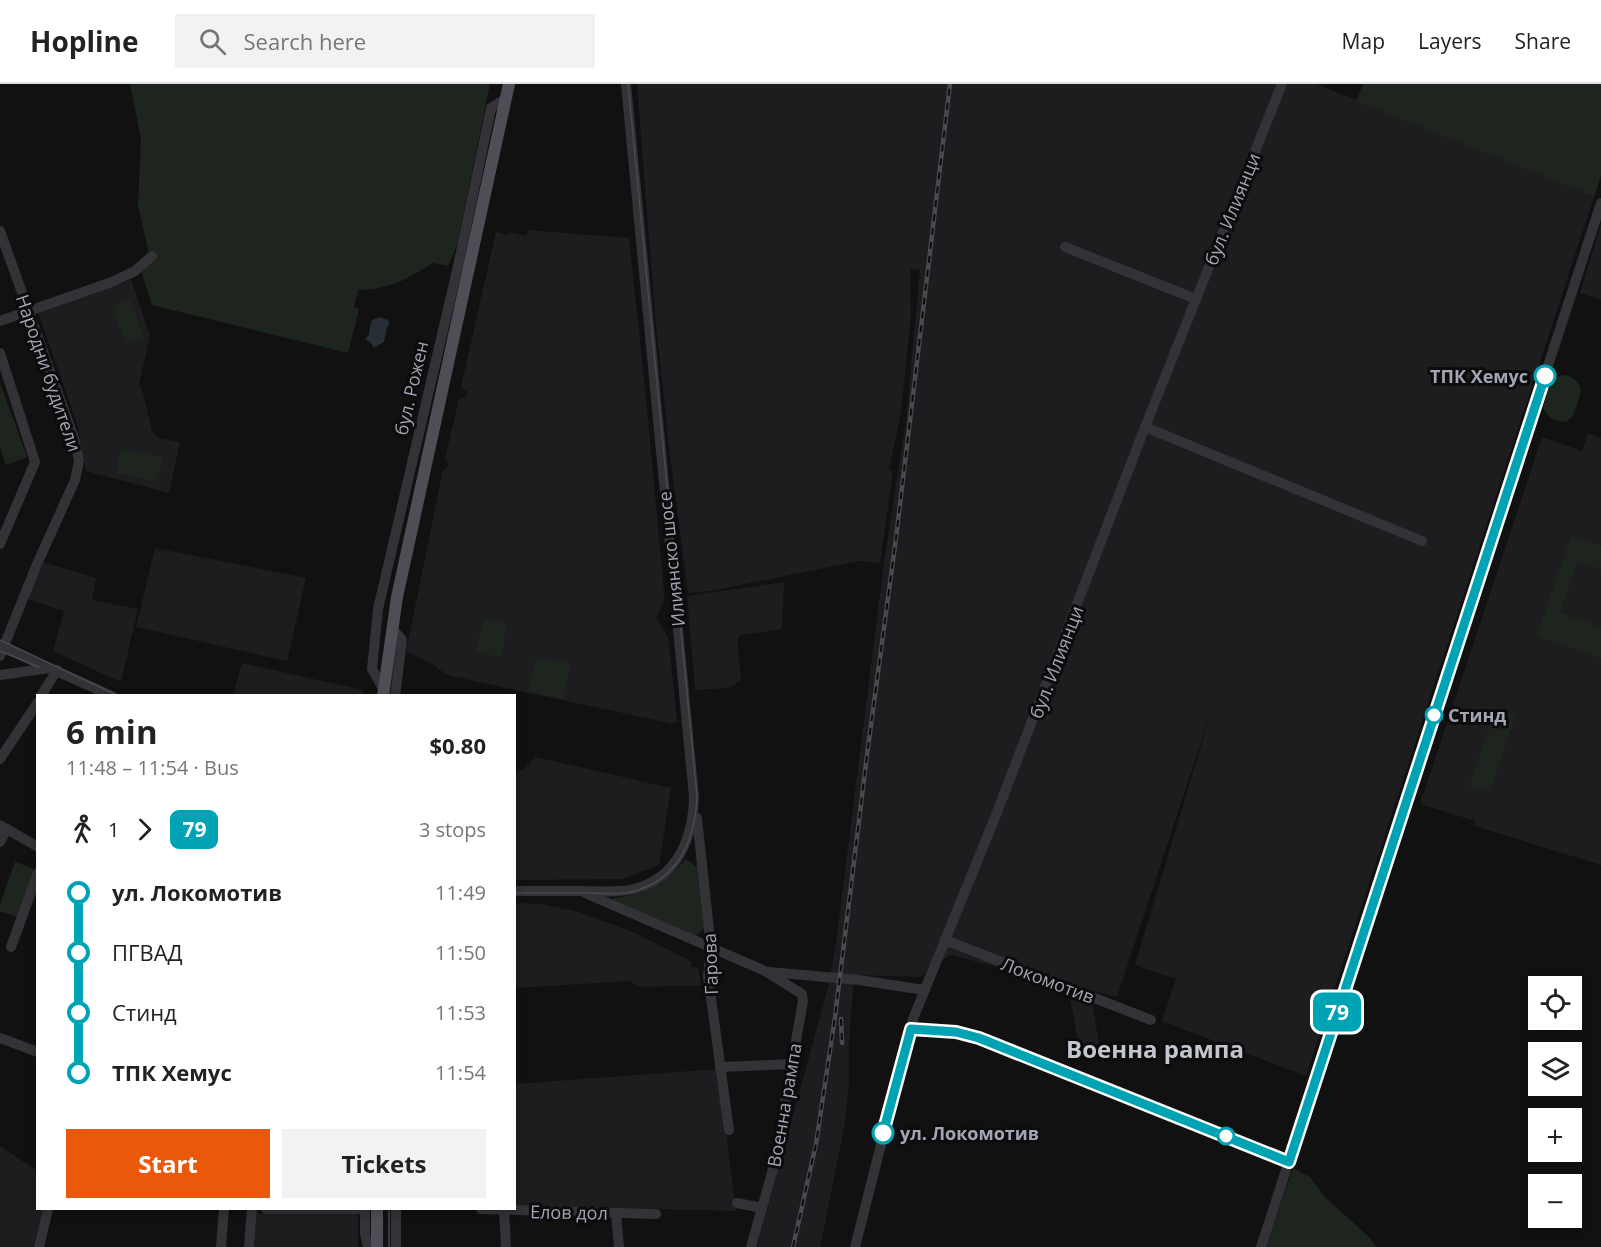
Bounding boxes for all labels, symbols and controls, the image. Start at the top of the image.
search box [175,14,595,68]
text: Hopline [30,22,139,60]
icon: search [196,25,229,58]
text: Search here [244,26,366,56]
text: Map [1342,27,1385,55]
text: Layers [1418,27,1482,55]
text: Share [1515,27,1571,55]
street label: бул. Илиянци [1199,149,1265,269]
street label: Народни будители [11,291,87,455]
street label: бул. Рожен [389,339,433,437]
place label: ТПК Хемус [1430,364,1528,388]
marker: ТПК Хемус [1534,365,1556,387]
street label: Илиянско шосе [652,490,690,628]
street label: бул. Илиянци [1023,602,1089,722]
place label: Стинд [1448,703,1506,727]
marker: Стинд [1425,706,1443,724]
text: 6 min [66,709,158,754]
text: $0.80 [429,730,486,760]
text: 11:48 – 11:54 · Bus [66,754,239,781]
icon: walk [66,813,99,846]
icon: forward [128,813,161,846]
text: 79 [182,815,206,843]
text: 1 [108,816,119,843]
text: 3 stops [419,816,486,843]
text: ул. Локомотив [112,877,282,907]
text: 11:49 [435,879,486,906]
street label: Гарова [697,933,723,995]
text: ПГВАД [112,937,183,967]
text: 11:50 [435,939,486,966]
street label: Локомотив [998,951,1098,1009]
map controls [1528,976,1582,1228]
button: locate [1528,976,1582,1030]
line badge: 79 [1310,992,1364,1032]
text: Стинд [112,997,177,1027]
text: 79 [1325,998,1349,1026]
text: 11:53 [435,999,486,1026]
district label: Военна рампа [1066,1032,1244,1065]
street label: Военна рампа [761,1041,807,1169]
button: layers [1528,1042,1582,1096]
text: ТПК Хемус [112,1057,232,1087]
text: 11:54 [435,1059,486,1086]
button: + [1528,1108,1582,1162]
place label: ул. Локомотив [900,1121,1039,1145]
marker: ул. Локомотив [872,1122,894,1144]
unlabelled marker [1217,1127,1235,1145]
button: Start [66,1129,270,1198]
button: Tickets [282,1129,486,1198]
button: − [1528,1174,1582,1228]
street label: Елов дол [530,1199,608,1225]

